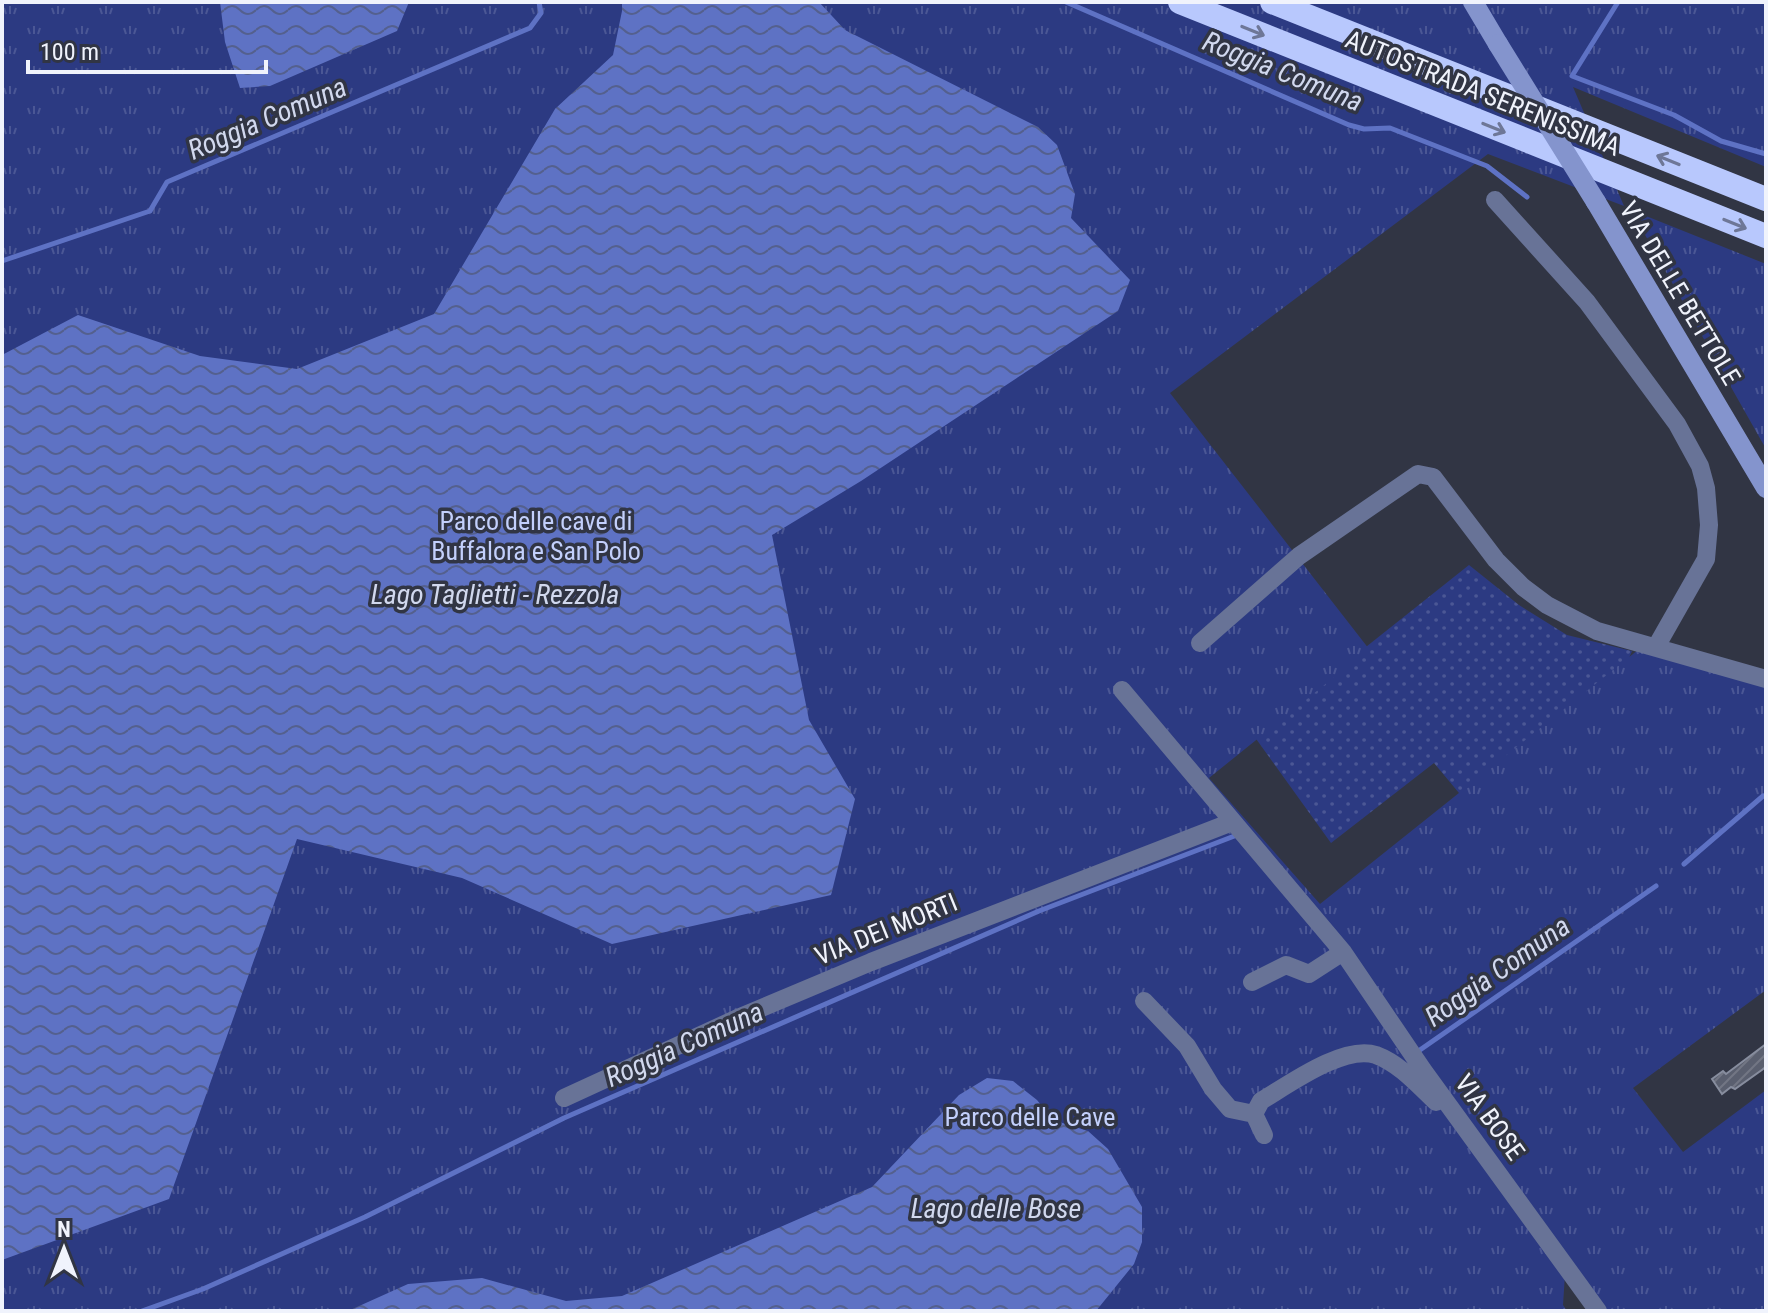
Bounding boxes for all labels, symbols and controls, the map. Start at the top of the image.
scale bar [28,24,266,74]
water label: Roggia Comuna [1198,24,1367,118]
street label: AUTOSTRADA SERENISSIMA [1341,24,1625,162]
one-way arrow [1240,25,1265,39]
text: 100 m [40,38,99,66]
water label: Roggia Comuna [183,70,352,167]
one-way arrow [1481,122,1506,136]
one-way arrow [1656,151,1681,166]
street label: VIA DELLE BETTOLE [1613,196,1747,390]
one-way arrow [1722,218,1747,232]
park label: Parco delle cave di Buffalora e San Polo [431,506,641,566]
water label: Lago Taglietti - Rezzola [371,578,619,611]
street label: VIA DEI MORTI [811,887,961,971]
water label: Roggia Comuna [1419,909,1576,1033]
water label: Roggia Comuna [600,995,768,1094]
street label: VIA BOSE [1449,1068,1531,1166]
park label: Parco delle Cave [945,1102,1115,1132]
water label: Lago delle Bose [911,1192,1081,1225]
north arrow [24,1209,104,1289]
text: N [57,1217,71,1242]

